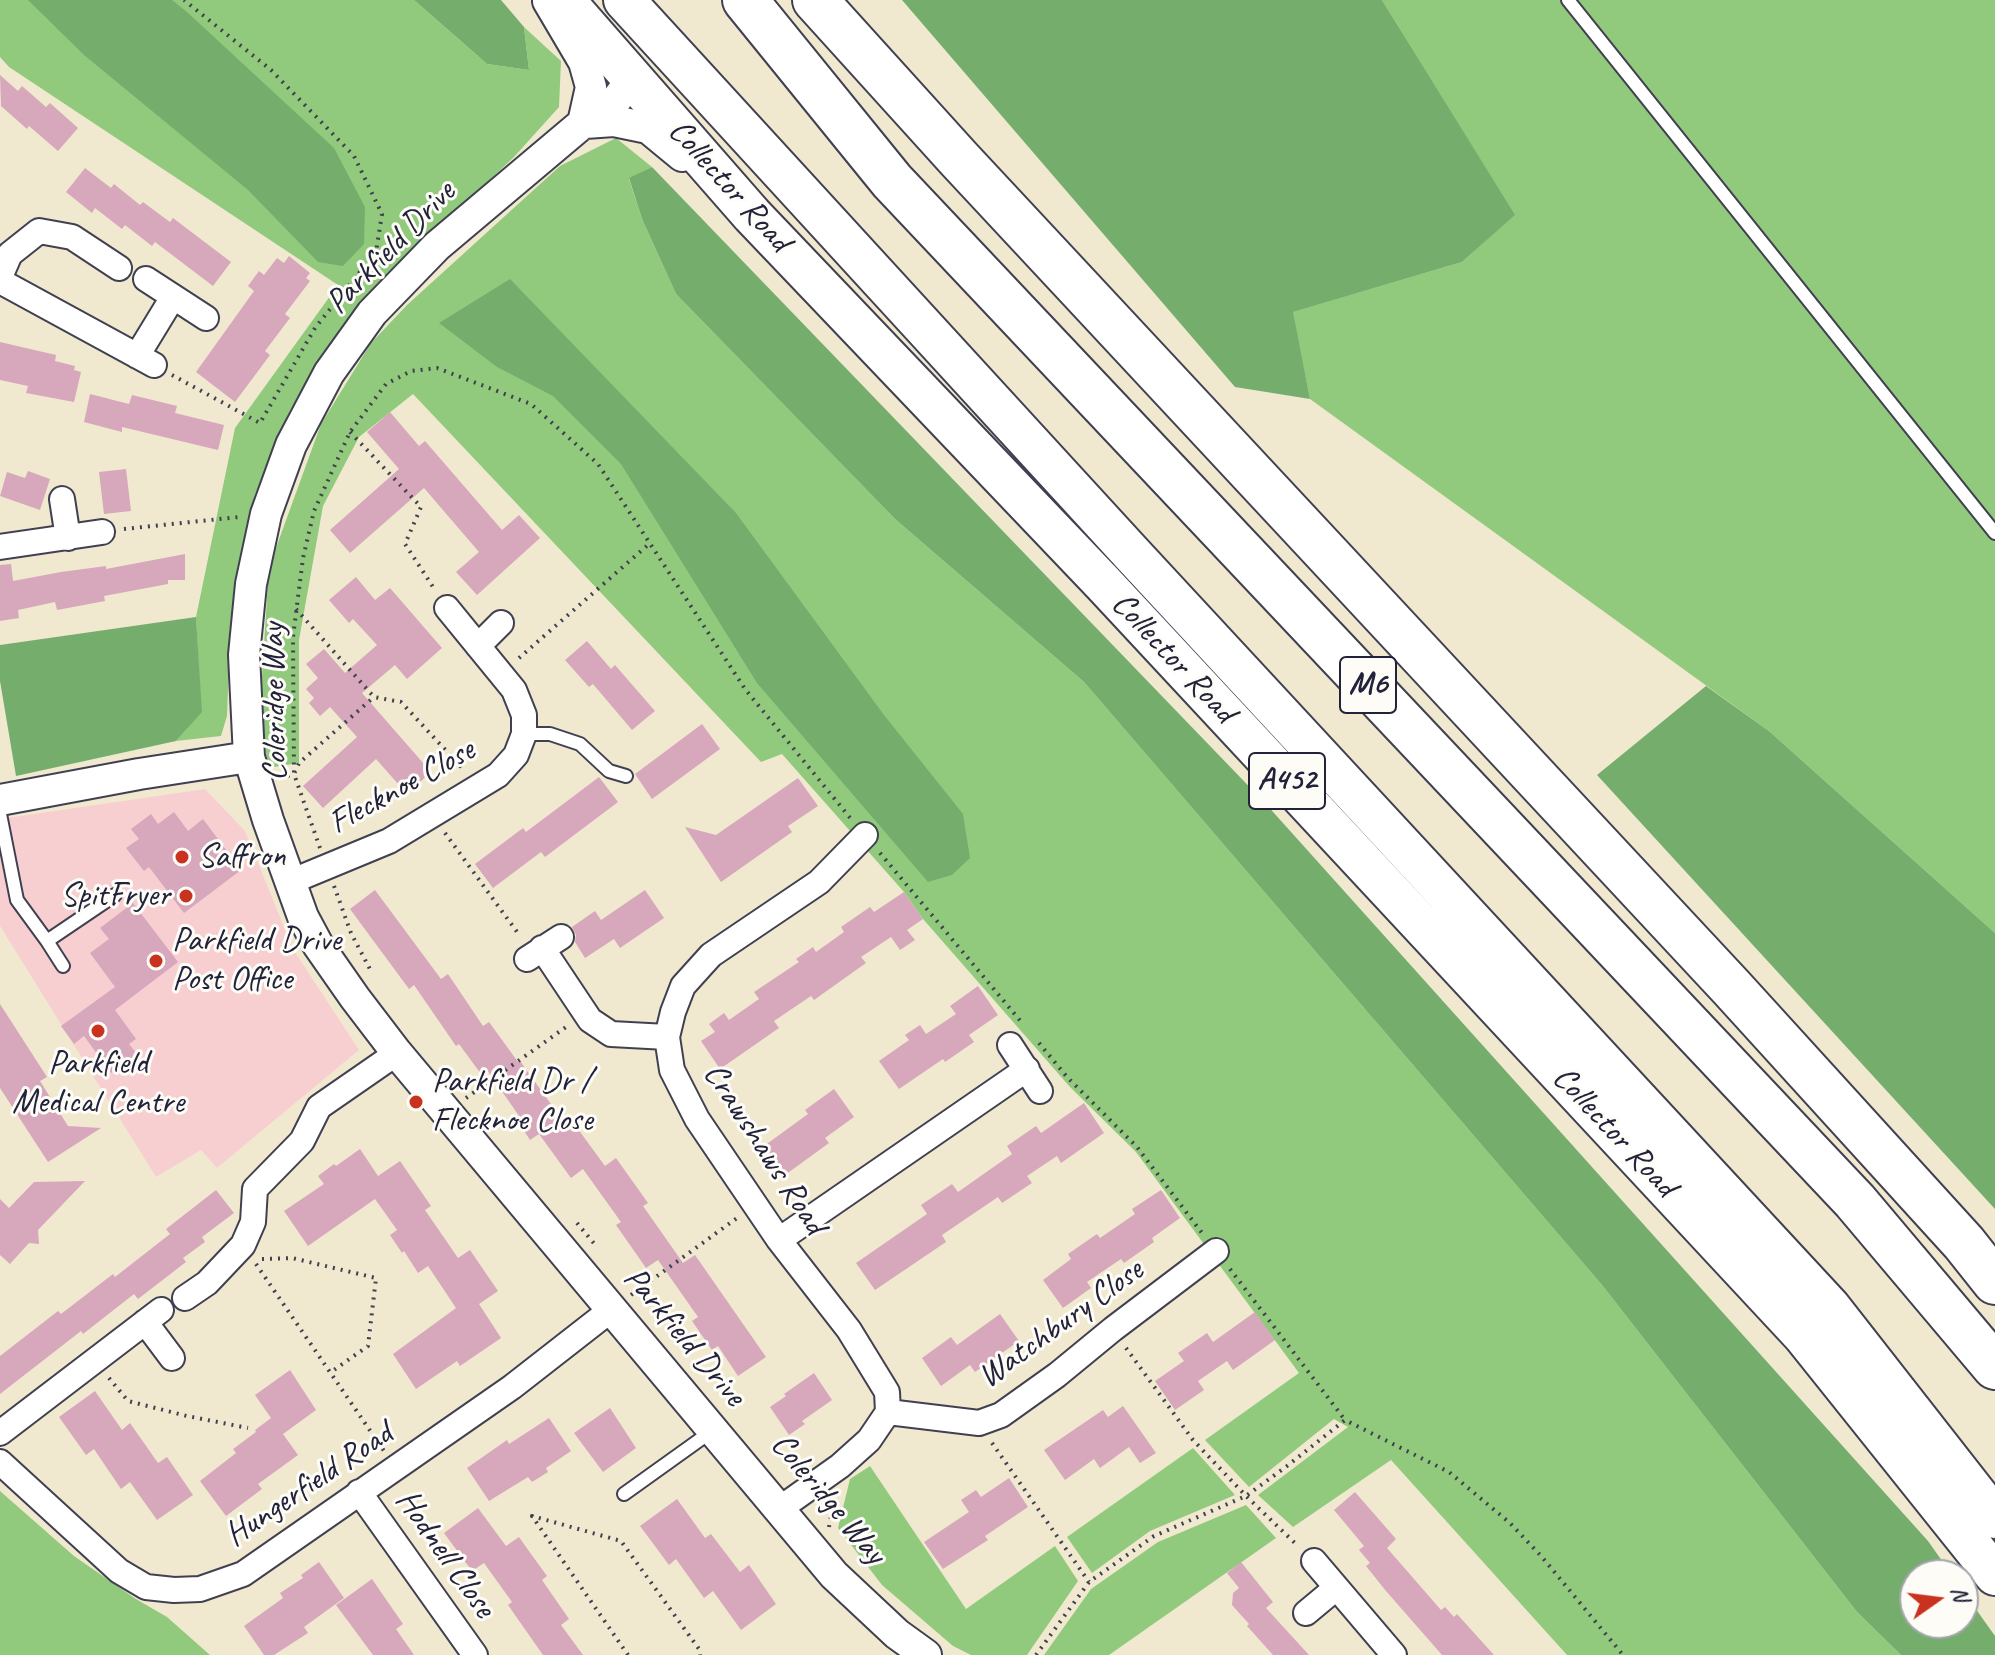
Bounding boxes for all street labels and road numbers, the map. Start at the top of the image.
street label: Collector Road [659,111,799,261]
street label: Parkfield Drive [318,173,464,323]
street label: Collector Road [1102,584,1244,732]
street label: Coleridge Way [253,622,297,782]
road number: M6 [1340,657,1396,713]
street label: Flecknoe Close [322,730,482,844]
road number: A452 [1249,753,1325,809]
street label: Crawshaws Road [694,1056,834,1242]
street label: Collector Road [1543,1058,1685,1206]
street label: Watchbury Close [971,1250,1151,1398]
street label: Parkfield Drive [614,1259,754,1415]
street label: Hungerfield Road [217,1414,401,1556]
street label: Coleridge Way [761,1425,895,1573]
street label: Hodnell Close [386,1482,504,1626]

